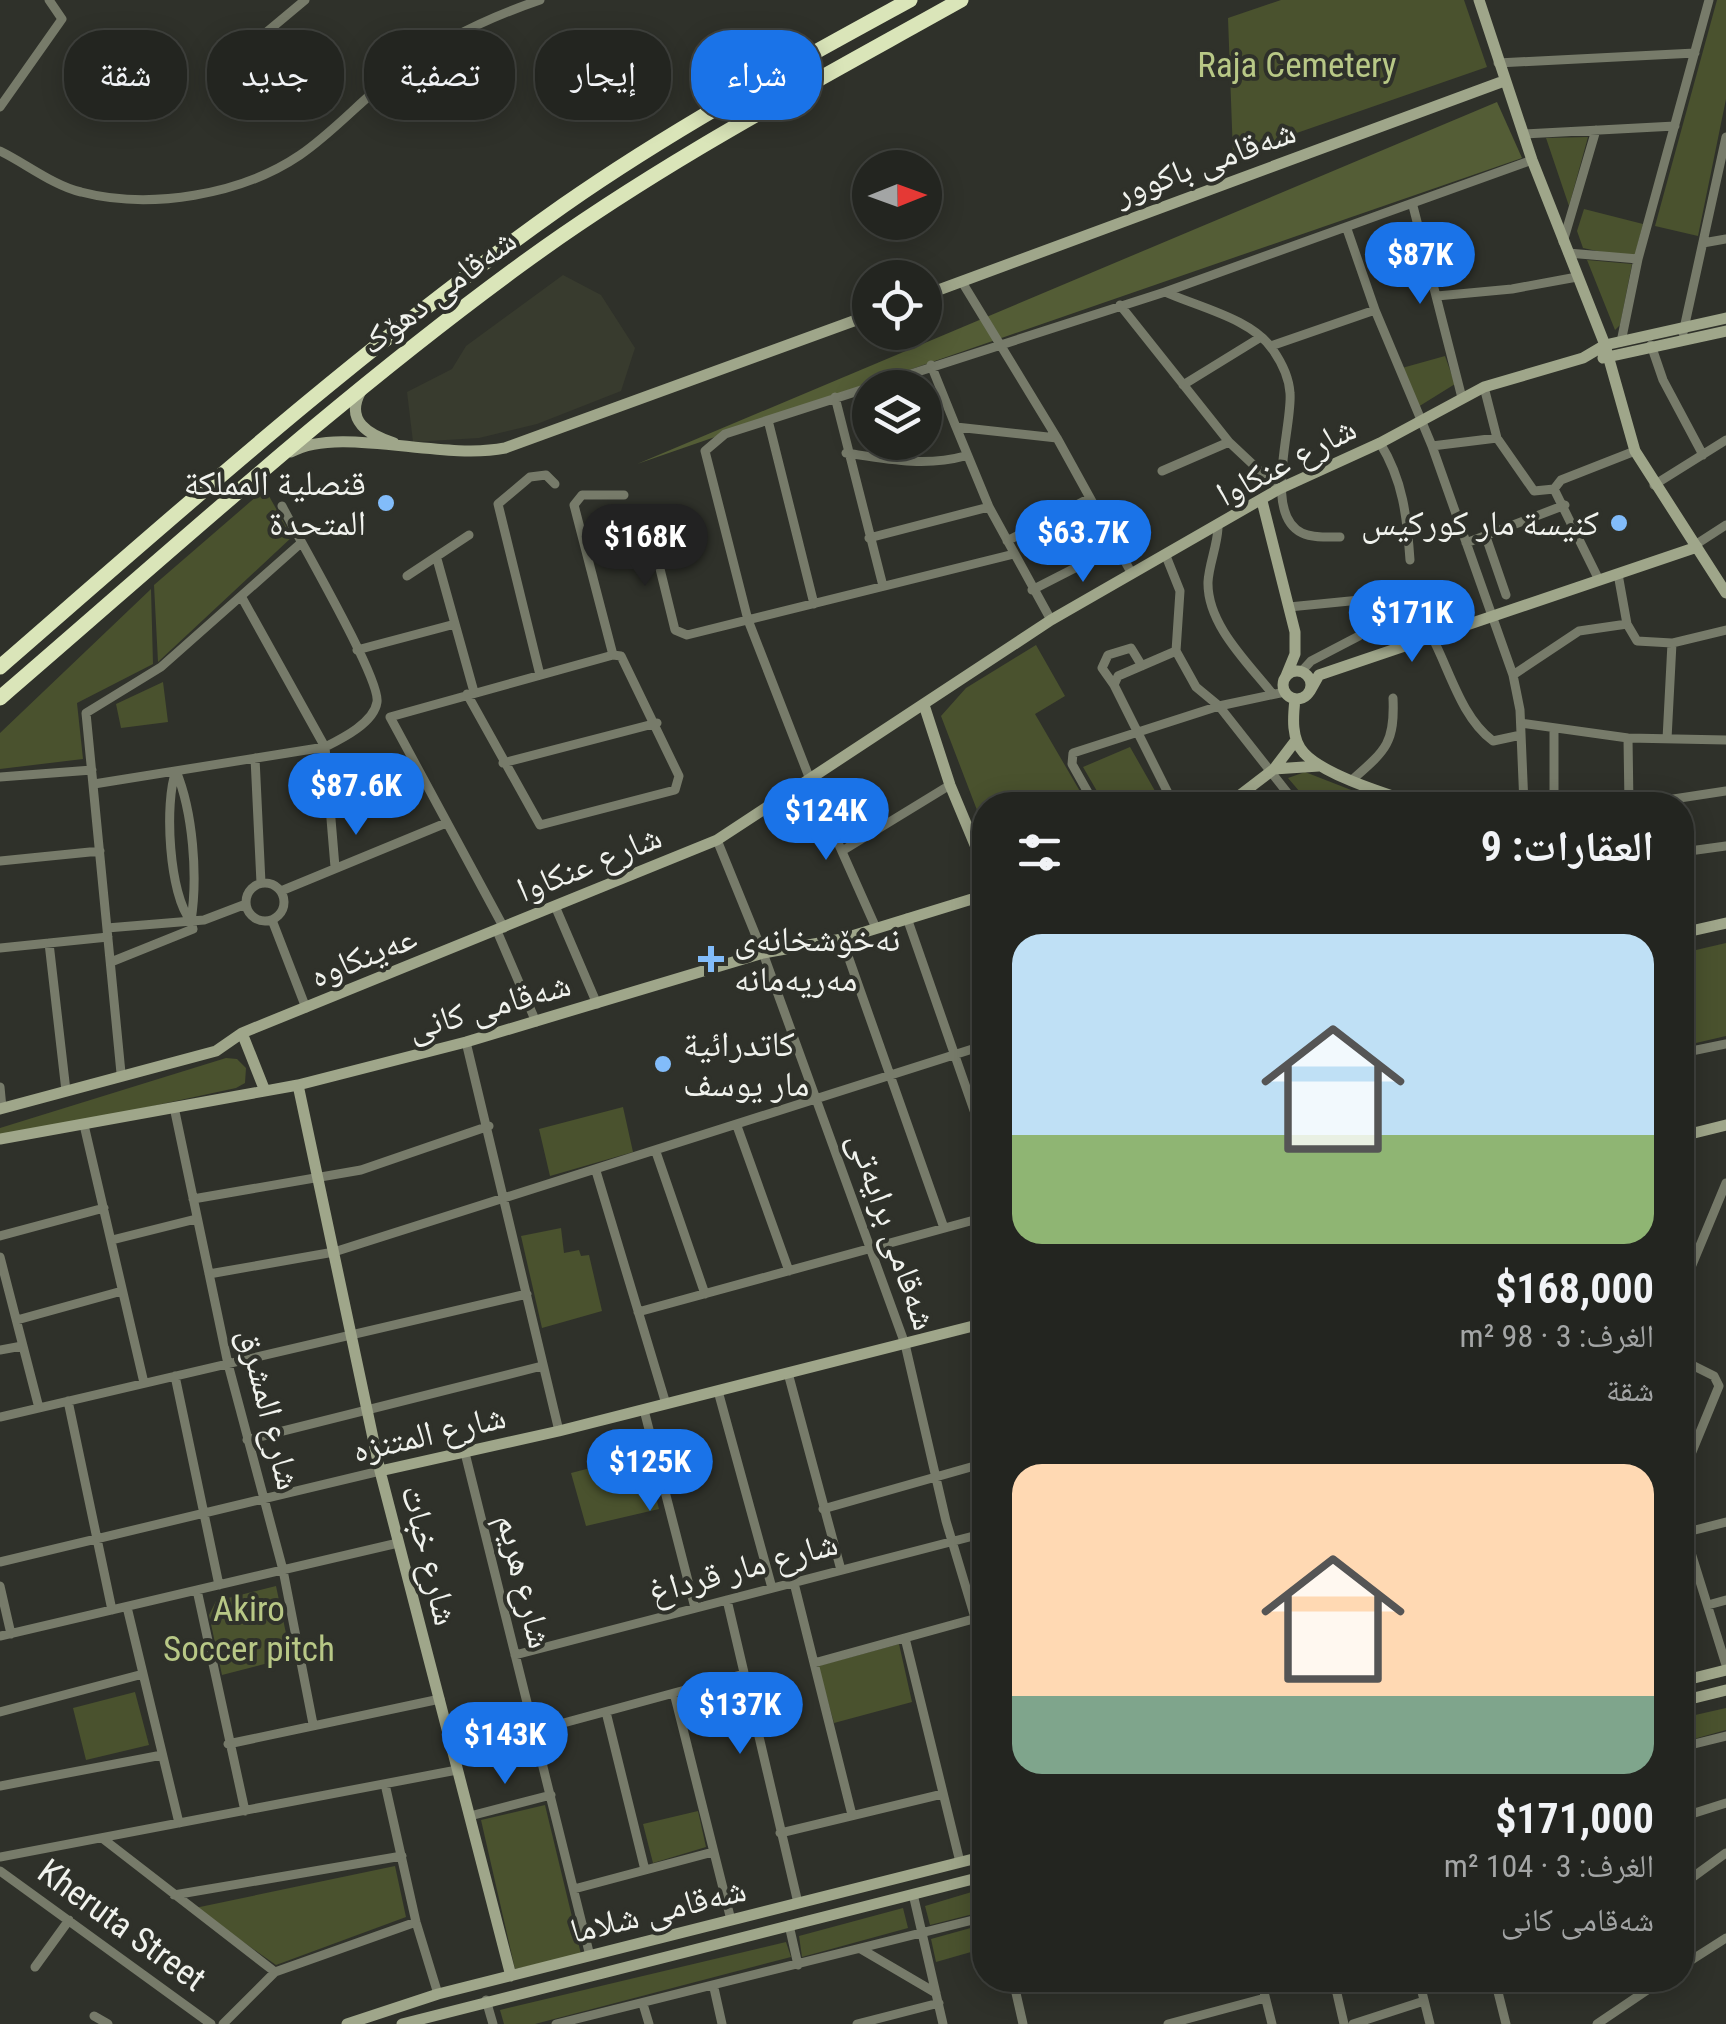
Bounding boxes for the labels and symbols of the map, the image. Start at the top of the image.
park label: Raja Cemetery [1197,45,1397,86]
street label: شەقامی باکوور [1108,111,1301,215]
north arrow [852,150,942,240]
street label: شەقامی دهۆک [352,220,524,363]
pin: $87K [1361,222,1479,307]
street label: شارع عنكاوا [1209,408,1363,516]
place label: قنصلية المملكة المتحدة [184,463,366,544]
marker: قنصلية المملكة المتحدة [375,492,397,514]
pin: $63.7K [1002,500,1164,585]
place label: كنيسة مار كوركيس [1361,503,1599,544]
pin: $168K [575,504,715,589]
marker: كنيسة مار كوركيس [1608,512,1630,534]
pin: $171K [1342,580,1482,665]
pin: $87.6K [275,753,437,838]
pin: $124K [756,778,896,863]
street label: شارع عنكاوا [511,816,668,912]
street label: عەینکاوە [304,917,422,996]
place label: نەخۆشخانەی مەریەمانە [734,919,900,1000]
marker: نەخۆشخانەی مەریەمانە [698,946,724,972]
street label: شەقامی کانی [403,964,575,1049]
place label: كاتدرائية مار يوسف [683,1024,809,1105]
marker: كاتدرائية مار يوسف [652,1053,674,1075]
street label: شەقامی برایەتی [840,1127,946,1335]
street label: شارع المشرق [229,1324,309,1494]
street label: شارع المتنزه [348,1396,510,1472]
pin: $125K [580,1429,720,1514]
street label: شارع خبات [391,1481,467,1630]
street label: شارع هريم [486,1510,561,1653]
street label: شارع مار قرداغ [644,1523,842,1613]
park label: Akiro Soccer pitch [163,1589,335,1670]
pin: $137K [670,1672,810,1757]
pin: $143K [435,1702,575,1787]
street label: Kheruta Street [30,1851,214,2000]
street label: شەقامی شلاما [566,1869,750,1952]

